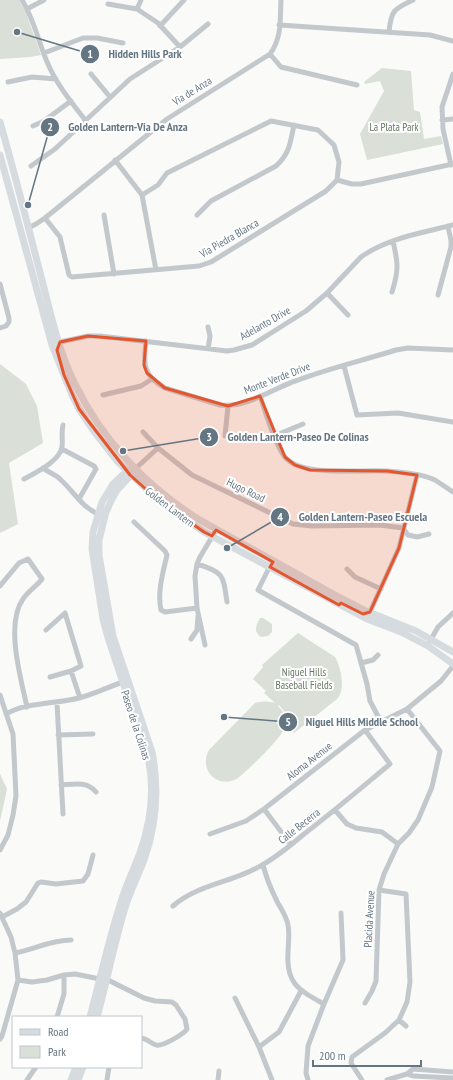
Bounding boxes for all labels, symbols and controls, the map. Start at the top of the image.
callout: Hidden Hills Park [80,42,190,66]
text: 1 [87,46,93,61]
text: Hidden Hills Park [108,46,182,61]
street label: Via de Anza [169,73,214,109]
callout: Golden Lantern-Via De Anza [40,115,196,139]
text: 2 [47,119,53,134]
text: Golden Lantern-Via De Anza [68,119,188,134]
park label: La Plata Park [369,120,419,134]
street label: Via Piedra Blanca [196,215,261,261]
street label: Adelanto Drive [237,303,293,343]
street label: Monte Verde Drive [242,359,313,397]
callout: Golden Lantern-Paseo De Colinas [199,425,376,449]
text: 3 [206,429,212,444]
text: Golden Lantern-Paseo De Colinas [227,429,369,444]
street label: Hugo Road [224,475,268,505]
street label: Golden Lantern [143,484,198,530]
callout: Golden Lantern-Paseo Escuela [270,505,435,529]
text: 4 [277,509,283,524]
text: Golden Lantern-Paseo Escuela [299,509,427,524]
park label: Niguel Hills Baseball Fields [276,665,333,692]
street label: Paseo de la Colinas [118,688,154,762]
callout: Niguel Hills Middle School [278,710,426,734]
text: 5 [285,714,291,729]
text: Niguel Hills Middle School [306,714,418,729]
street label: Aloma Avenue [283,739,335,783]
street label: Calle Becerra [275,805,323,847]
street label: Placida Avenue [361,890,378,948]
legend [12,1016,142,1068]
text: Road [48,1024,68,1039]
scale bar [313,1042,421,1068]
text: Park [48,1044,66,1059]
text: 200 m [319,1048,346,1063]

